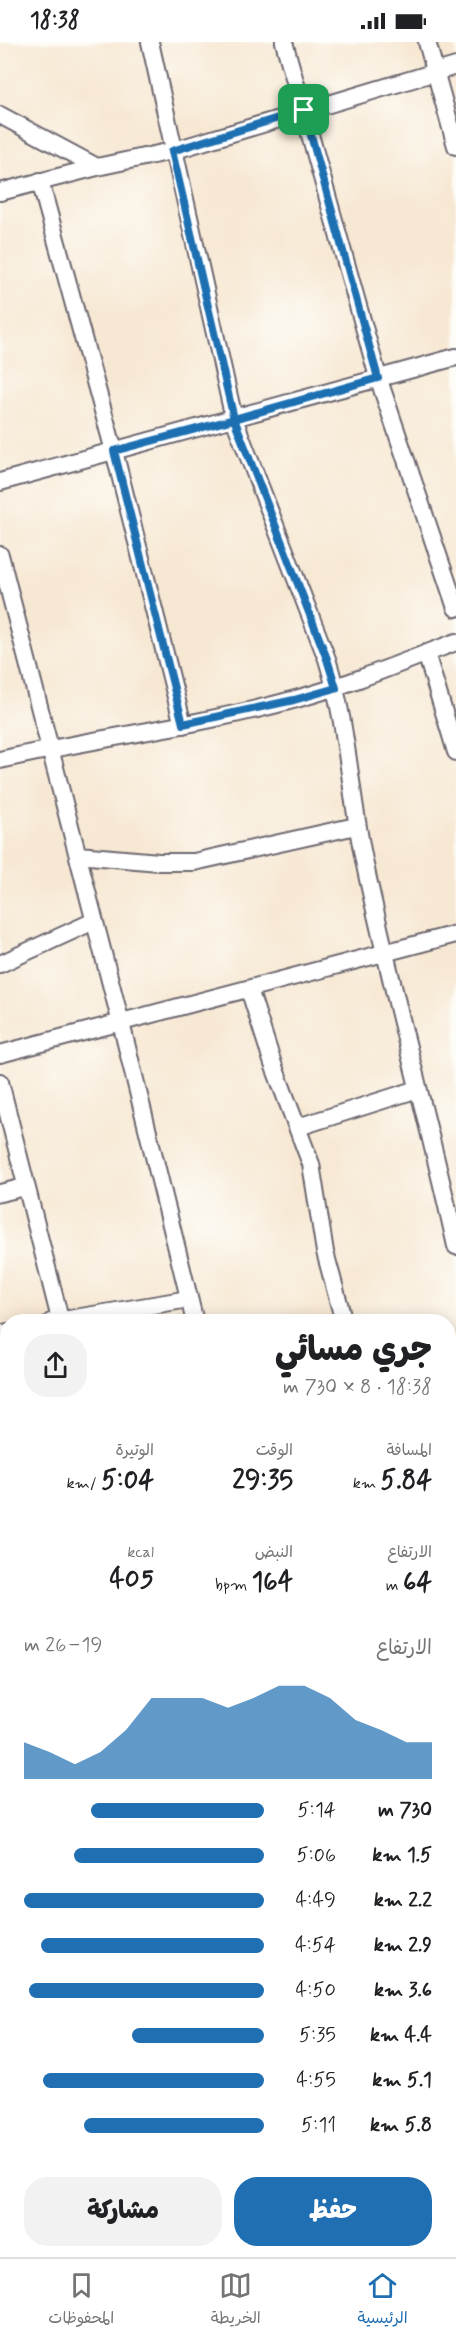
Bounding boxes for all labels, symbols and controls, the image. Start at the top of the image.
text: 18:38 [30,7,80,35]
pin [278,84,329,135]
icon: arrive [287,93,320,126]
text: جري مسائي [275,1329,432,1373]
button: share [24,1334,87,1397]
text: 18:38 · 8 × 730 m [283,1374,432,1401]
text: الوتيرة [115,1440,154,1461]
text: الوقت [256,1440,293,1461]
text: المسافة [386,1440,432,1461]
text: 5:04 [101,1464,154,1498]
text: 29:35 [232,1464,293,1498]
text: 5.84 [381,1464,432,1498]
text: /km [66,1473,101,1494]
text: km [353,1473,381,1494]
text: kcal [127,1542,154,1563]
text: النبض [255,1542,293,1563]
text: الارتفاع [387,1542,432,1563]
text: 405 [110,1563,154,1597]
text: 164 [252,1566,293,1600]
text: 64 [403,1566,432,1600]
text: bpm [215,1575,252,1596]
text: m [386,1575,403,1596]
text: 19–26 m [24,1632,102,1659]
text: الارتفاع [376,1635,432,1662]
text: 5:14 [298,1797,336,1824]
text: 730 m [378,1797,432,1824]
text: 5:06 [296,1842,336,1869]
text: 1.5 km [372,1842,432,1869]
text: 4:49 [295,1887,336,1914]
text: 2.2 km [374,1887,432,1914]
text: 4:54 [295,1932,336,1959]
text: 2.9 km [374,1932,432,1959]
text: 4:50 [296,1977,336,2004]
text: 3.6 km [374,1977,432,2004]
text: 5:35 [299,2022,336,2049]
text: 4.4 km [370,2022,432,2049]
text: 4:55 [296,2067,336,2094]
text: 5.1 km [372,2067,432,2094]
text: 5:11 [301,2112,336,2139]
text: 5.8 km [370,2112,432,2139]
button: مشاركة [24,2177,222,2246]
button: حفظ [234,2177,432,2246]
tab: المحفوظات [48,2269,114,2332]
tab: الخريطة [211,2269,261,2332]
tab: الرئيسية [357,2269,408,2332]

